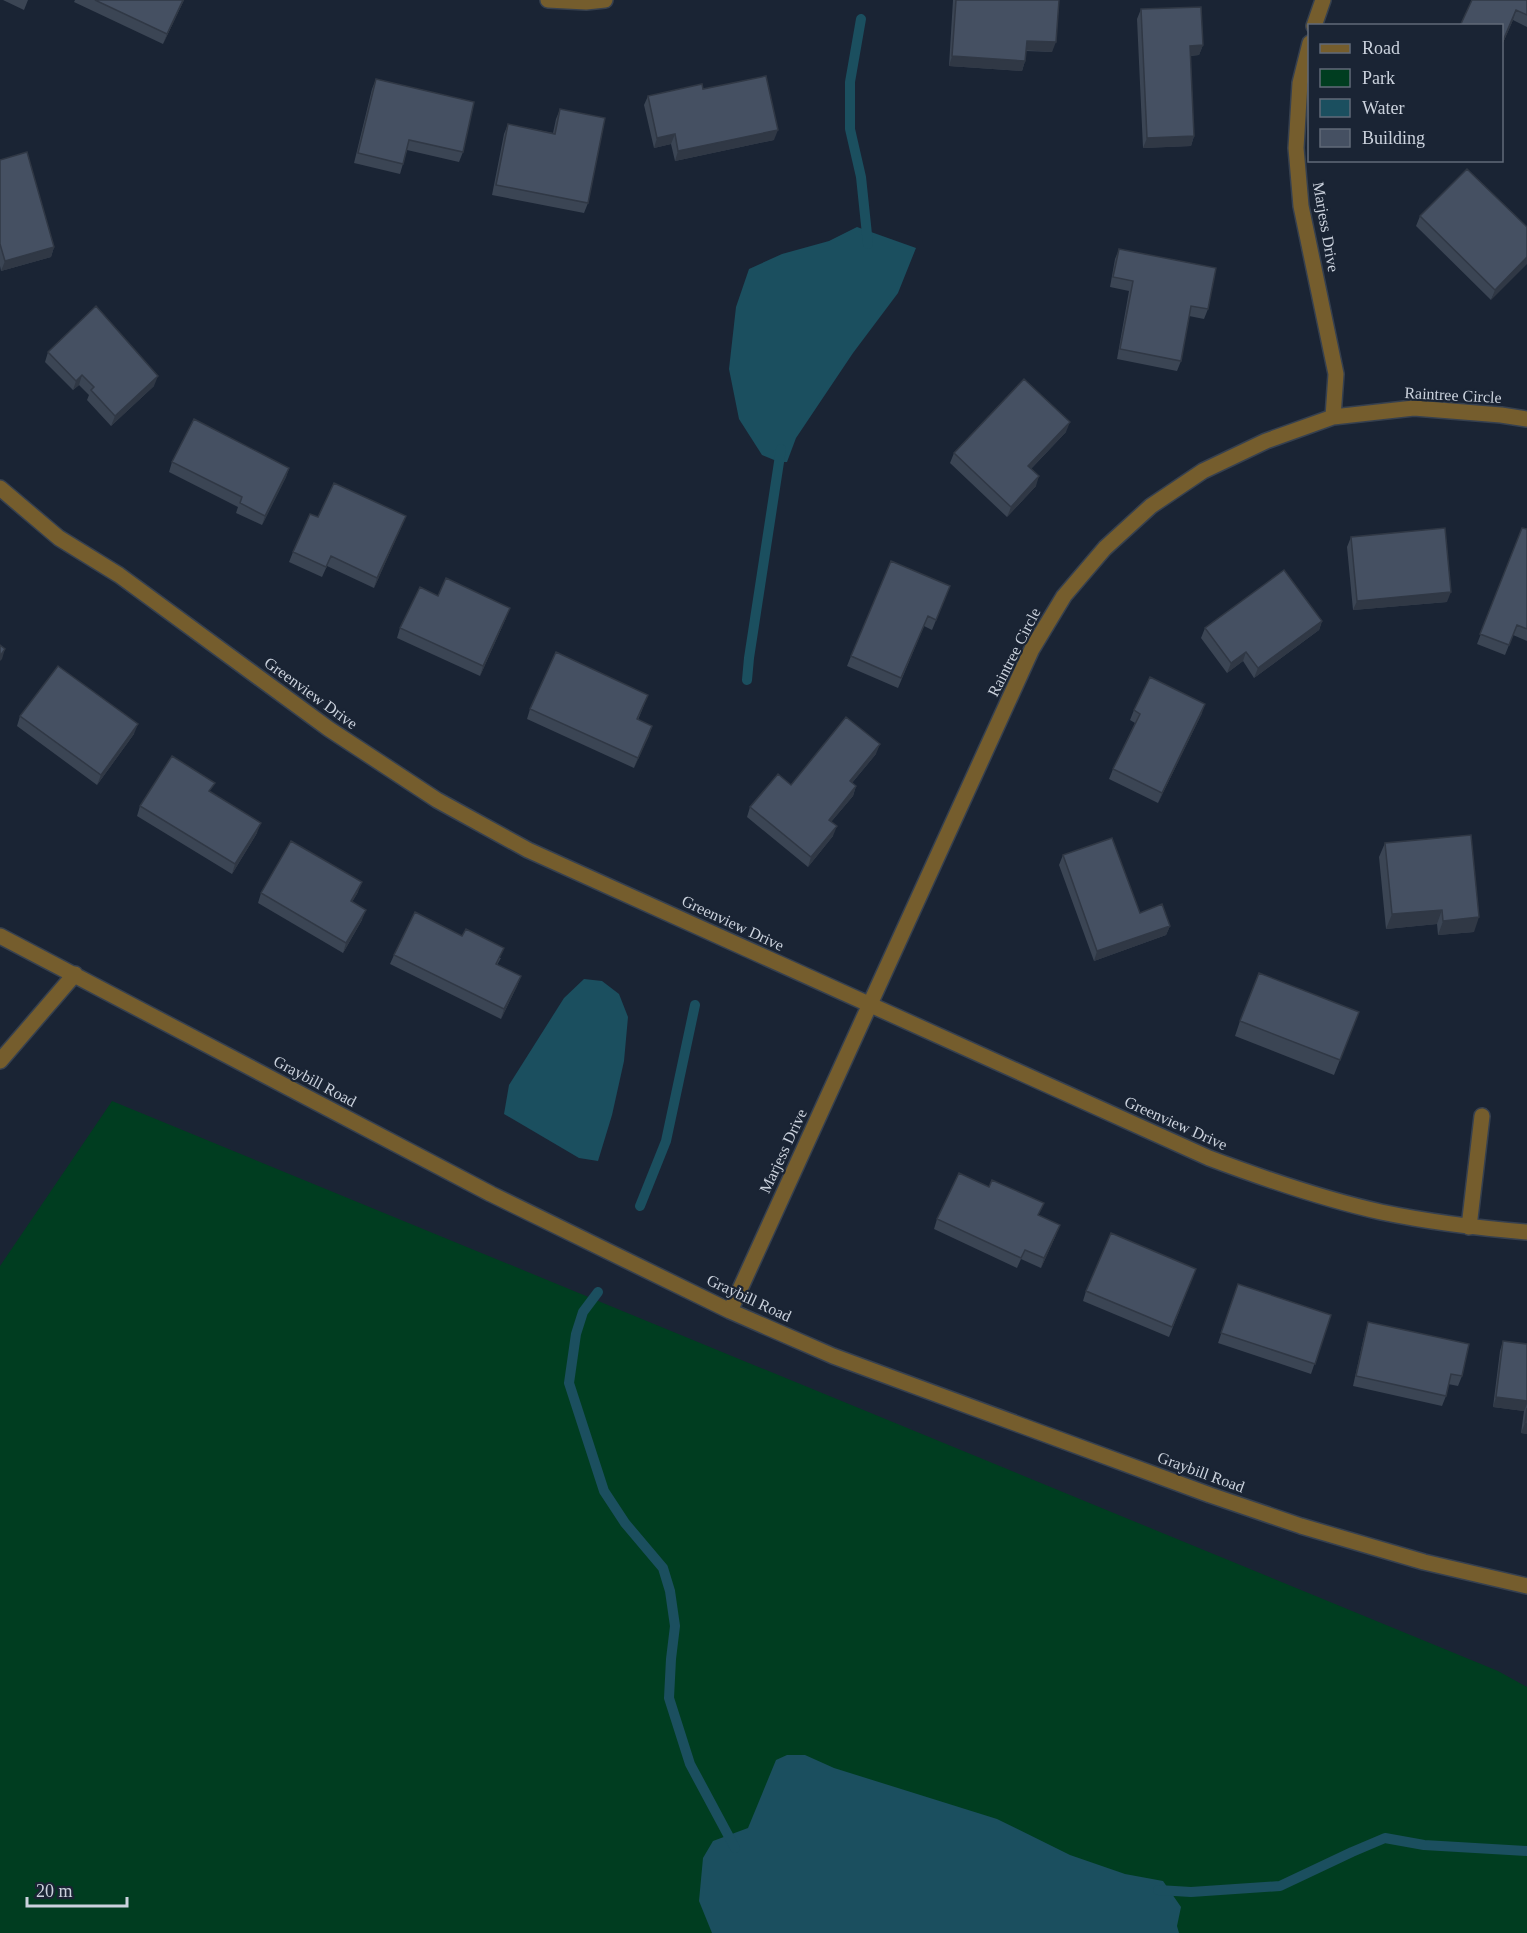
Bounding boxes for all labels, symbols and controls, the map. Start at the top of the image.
legend [1308,24,1503,162]
text: Road [1362,38,1400,58]
text: Park [1362,68,1395,88]
text: Water [1362,98,1405,118]
text: Building [1362,128,1425,148]
street label: Marjess Drive [1309,181,1342,274]
street label: Raintree Circle [1404,384,1502,406]
street label: Raintree Circle [984,605,1044,699]
street label: Greenview Drive [261,654,361,732]
street label: Greenview Drive [679,892,787,954]
street label: Graybill Road [270,1052,359,1111]
street label: Greenview Drive [1122,1093,1230,1153]
street label: Marjess Drive [756,1106,811,1196]
street label: Graybill Road [704,1271,794,1326]
street label: Graybill Road [1155,1448,1247,1497]
scale bar [27,1870,128,1908]
text: 20 m [36,1881,73,1901]

